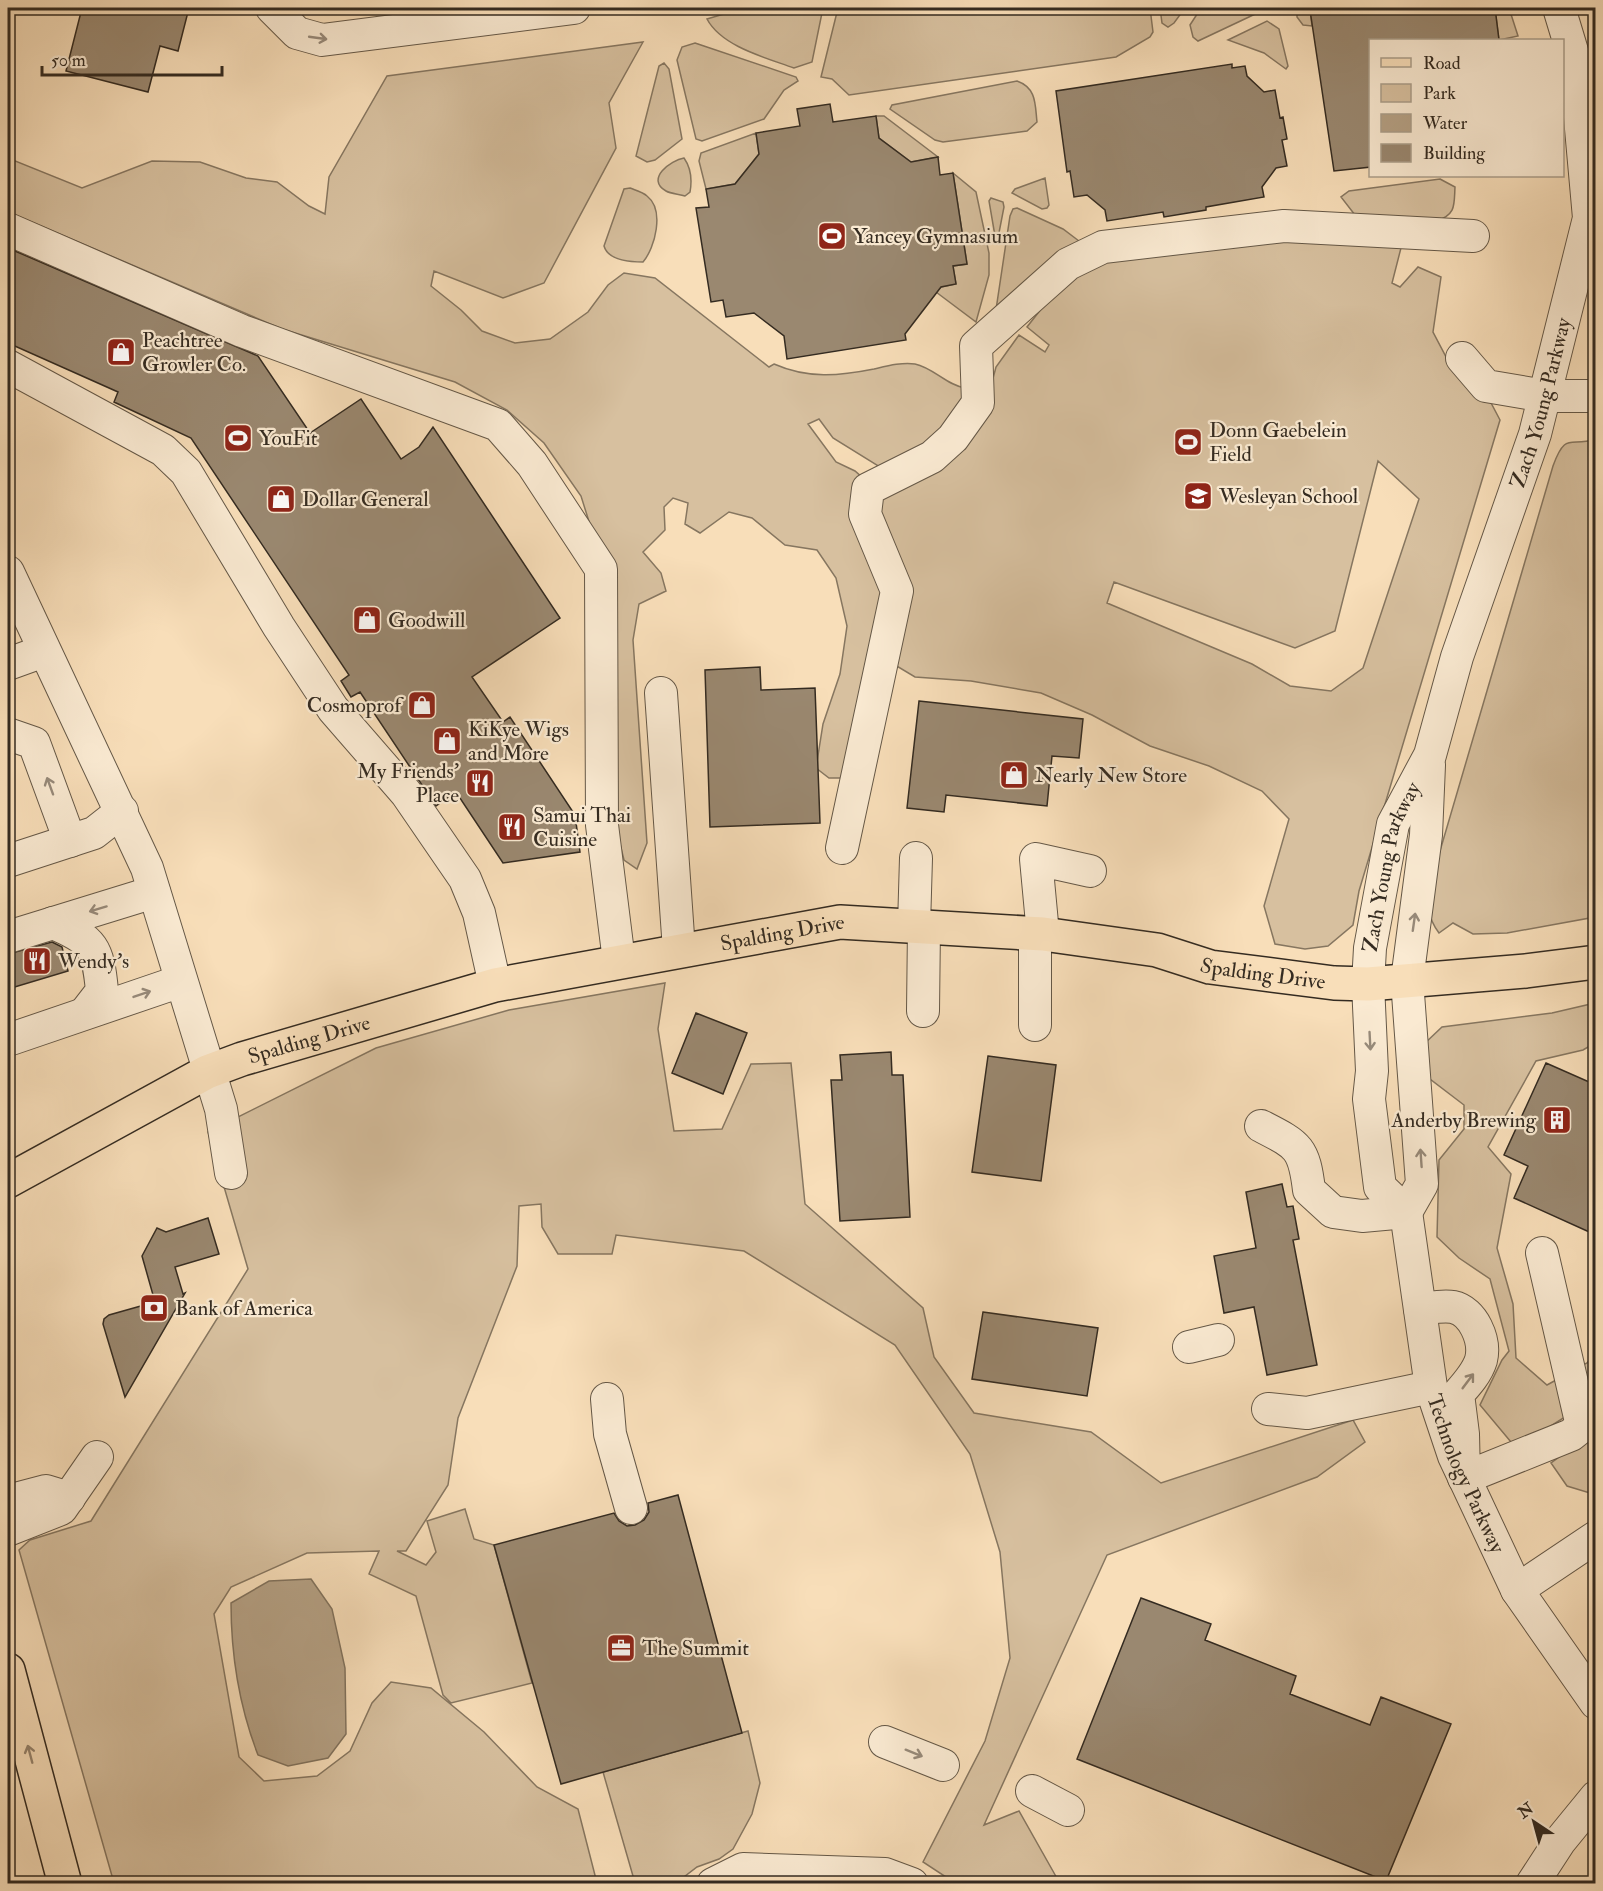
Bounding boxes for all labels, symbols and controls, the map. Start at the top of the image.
one-way arrow [308,32,328,43]
scale bar [42,39,222,77]
legend [1369,39,1564,177]
text: 50 m [51,49,86,72]
text: Road [1423,52,1461,75]
text: Park [1423,82,1456,105]
text: Water [1422,112,1467,135]
text: Building [1423,142,1486,165]
sports icon: Yancey Gymnasium [816,220,848,252]
place label: Yancey Gymnasium [853,223,1018,250]
street label: Zach Young Parkway [1504,314,1578,492]
place label: Peachtree Growler Co. [142,327,246,378]
shop icon: Peachtree Growler Co. [105,336,137,368]
place label: Donn Gaebelein Field [1209,417,1347,468]
sports icon: YouFit [222,422,254,454]
place label: YouFit [259,425,318,452]
sports icon: Donn Gaebelein Field [1172,426,1204,458]
school or university icon: Wesleyan School [1182,480,1214,512]
shop icon: Dollar General [265,483,297,515]
place label: Wesleyan School [1218,483,1359,510]
place label: Dollar General [302,486,429,513]
shop icon: Goodwill [351,604,383,636]
place label: Goodwill [388,607,466,634]
shop icon: Cosmoprof [406,689,438,721]
place label: Cosmoprof [307,692,404,719]
place label: KiKye Wigs and More [468,716,569,767]
shop icon: KiKye Wigs and More [431,725,463,757]
place label: My Friends' Place [357,758,459,809]
shop icon: Nearly New Store [998,759,1030,791]
place label: Nearly New Store [1035,762,1187,789]
restaurant icon: My Friends' Place [464,767,496,799]
one-way arrow [43,777,54,796]
street label: Zach Young Parkway [1356,777,1427,955]
place label: Samui Thai Cuisine [533,802,632,853]
restaurant icon: Samui Thai Cuisine [496,811,528,843]
one-way arrow [89,904,108,915]
street label: Spalding Drive [718,909,845,958]
one-way arrow [1408,913,1419,933]
restaurant icon: Wendy's [21,945,53,977]
place label: Wendy's [57,948,129,975]
street label: Spalding Drive [1197,952,1327,996]
one-way arrow [132,988,151,999]
street label: Spalding Drive [245,1009,374,1071]
one-way arrow [1365,1031,1376,1051]
building icon: Anderby Brewing [1541,1104,1573,1136]
place label: Anderby Brewing [1390,1107,1537,1134]
one-way arrow [1415,1149,1426,1169]
bank icon: Bank of America [138,1292,170,1324]
place label: Bank of America [175,1295,313,1322]
one-way arrow [1462,1374,1474,1390]
street label: Technology Parkway [1420,1391,1511,1558]
office icon: The Summit [605,1632,637,1664]
place label: The Summit [642,1635,749,1662]
one-way arrow [24,1744,36,1763]
one-way arrow [904,1748,923,1759]
north arrow [1504,1792,1564,1852]
text: N [1513,1798,1538,1824]

